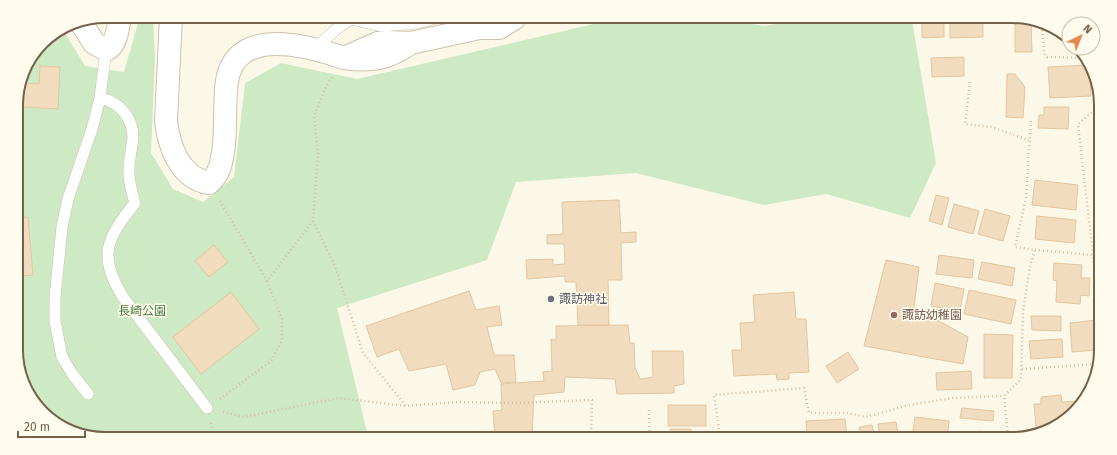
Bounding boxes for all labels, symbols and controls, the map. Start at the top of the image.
north arrow [1061,16,1101,56]
text: N [1080,22,1095,36]
place label: 諏訪神社 [559,292,607,306]
marker: 諏訪神社 [546,294,556,304]
park label: 長崎公園 [118,304,166,318]
place label: 諏訪幼稚園 [902,308,962,322]
marker: 諏訪幼稚園 [889,310,899,320]
scale bar [18,413,85,439]
text: 20 m [24,420,50,434]

